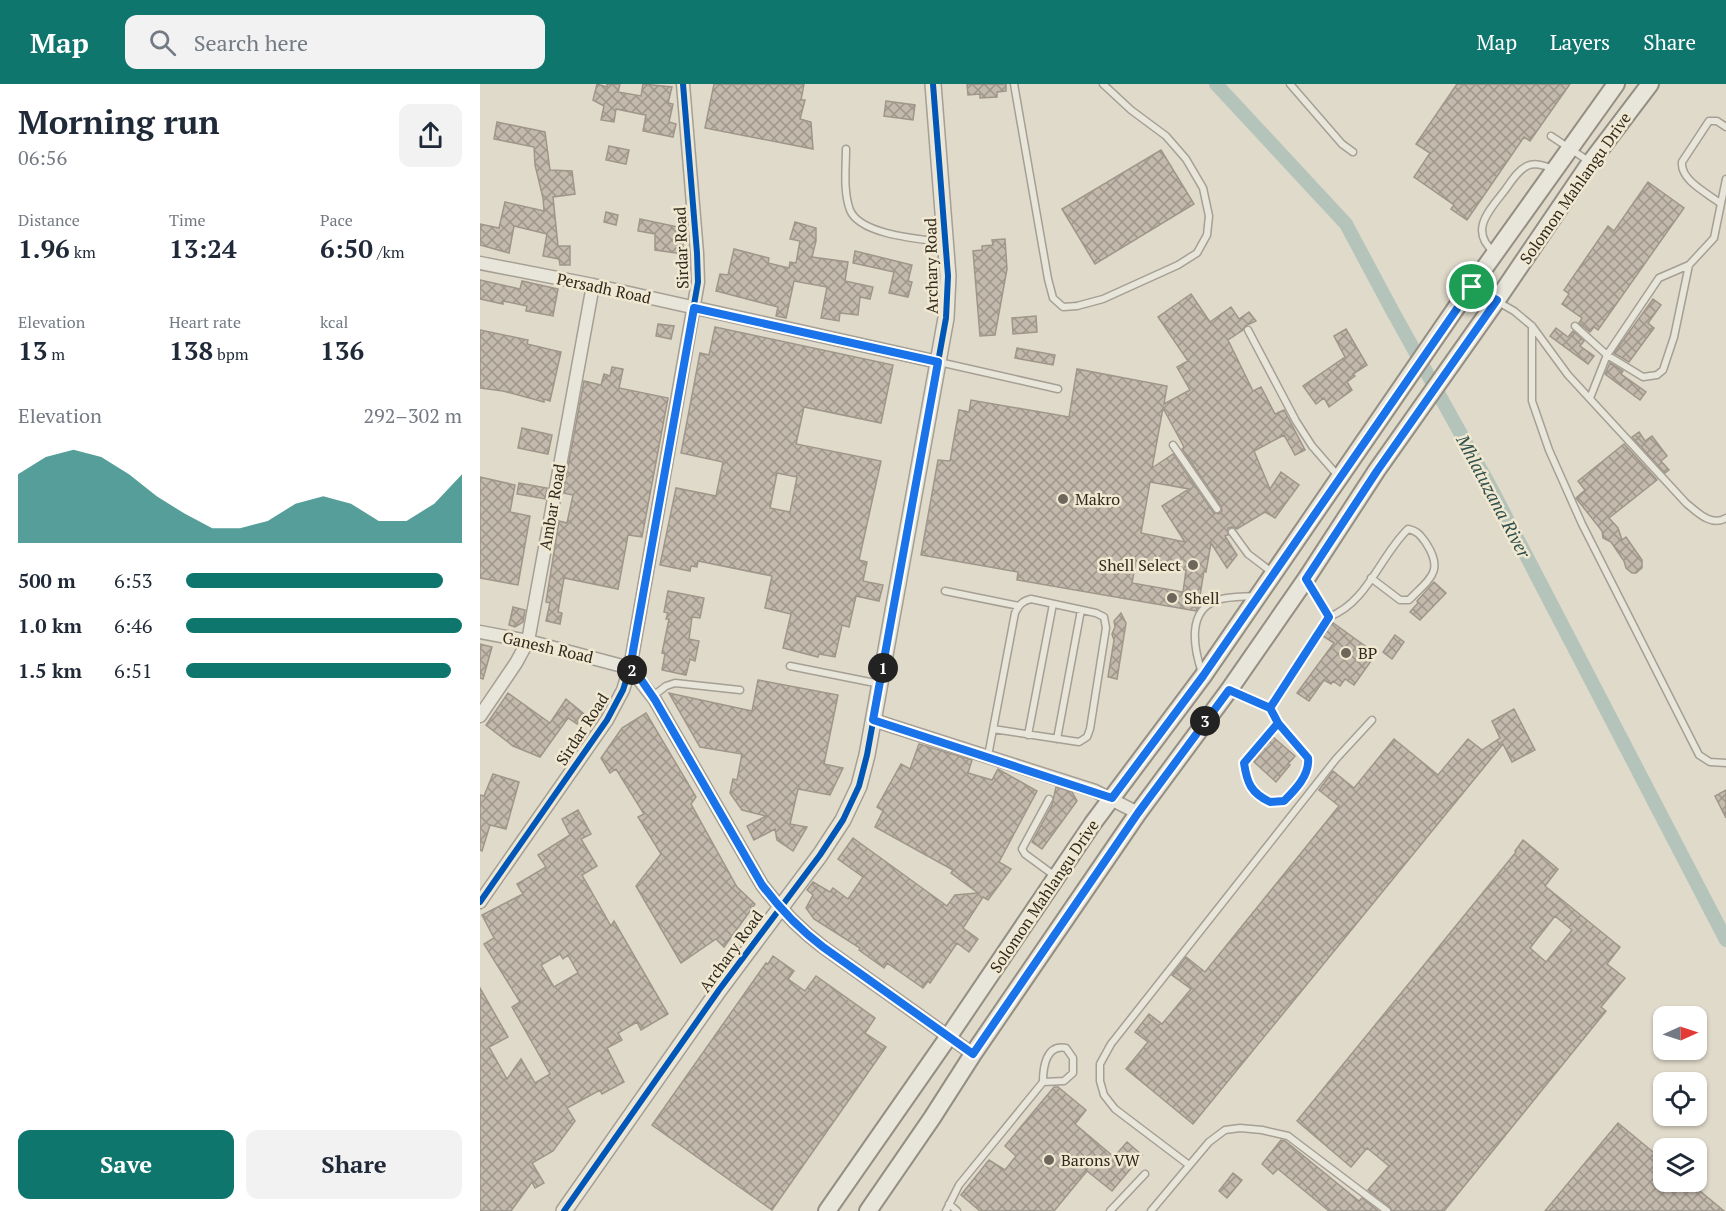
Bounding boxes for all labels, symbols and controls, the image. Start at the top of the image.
search box [125,15,545,69]
text: Map [30,24,89,61]
icon: search [146,26,179,59]
text: Search here [194,28,308,57]
text: Map [1476,28,1517,56]
text: Layers [1550,28,1610,56]
text: Share [1643,28,1696,56]
text: Morning run [18,100,220,143]
button: share [399,104,462,167]
street label: Solomon Mahlangu Drive [1514,108,1636,268]
text: 06:56 [18,144,67,171]
street label: Sirdar Road [669,206,693,289]
text: Distance [18,209,80,231]
text: Time [169,209,206,231]
text: Pace [320,209,353,231]
street label: Archary Road [919,218,943,314]
text: 1.96 [18,231,70,265]
text: 13:24 [169,231,237,265]
text: 6:50 [320,231,373,265]
text: km [70,241,96,263]
text: /km [373,241,404,263]
pin [1446,261,1497,312]
street label: Persadh Road [555,267,653,309]
icon: arrive [1455,270,1488,303]
text: Elevation [18,311,85,333]
text: Heart rate [169,311,241,333]
text: kcal [320,311,348,333]
text: 13 [18,333,47,367]
text: 138 [169,333,213,367]
text: 136 [320,333,364,367]
text: m [47,343,65,365]
text: bpm [213,343,249,365]
text: Elevation [18,402,102,429]
text: 292–302 m [363,402,462,429]
water label: Mhlatuzana River [1451,429,1537,563]
street label: Ambar Road [534,462,570,552]
place label: Makro [1075,488,1120,510]
marker: Makro [1056,492,1070,506]
place label: Shell Select [1099,554,1181,576]
marker: Shell Select [1186,558,1200,572]
text: 500 m [18,567,76,594]
text: 6:53 [114,567,153,594]
place label: Shell [1184,587,1220,609]
marker: Shell [1165,591,1179,605]
text: 1.0 km [18,612,82,639]
text: 6:46 [114,612,153,639]
street label: Ganesh Road [500,626,596,668]
place label: BP [1358,642,1377,664]
marker: BP [1339,646,1353,660]
pin: 1 [868,653,898,683]
pin: 2 [617,655,647,685]
text: 1.5 km [18,657,82,684]
text: 6:51 [114,657,153,684]
text: 1 [878,657,888,679]
text: 2 [627,659,637,681]
street label: Sirdar Road [550,688,614,769]
pin: 3 [1190,706,1220,736]
text: 3 [1200,710,1210,732]
street label: Solomon Mahlangu Drive [984,815,1104,977]
street label: Archary Road [694,906,768,996]
north arrow [1653,1006,1707,1060]
map controls [1653,1006,1707,1192]
button: locate [1653,1072,1707,1126]
button: Save [18,1130,234,1199]
button: Share [246,1130,462,1199]
button: layers [1653,1138,1707,1192]
place label: Barons VW [1061,1149,1140,1171]
marker: Barons VW [1042,1153,1056,1167]

